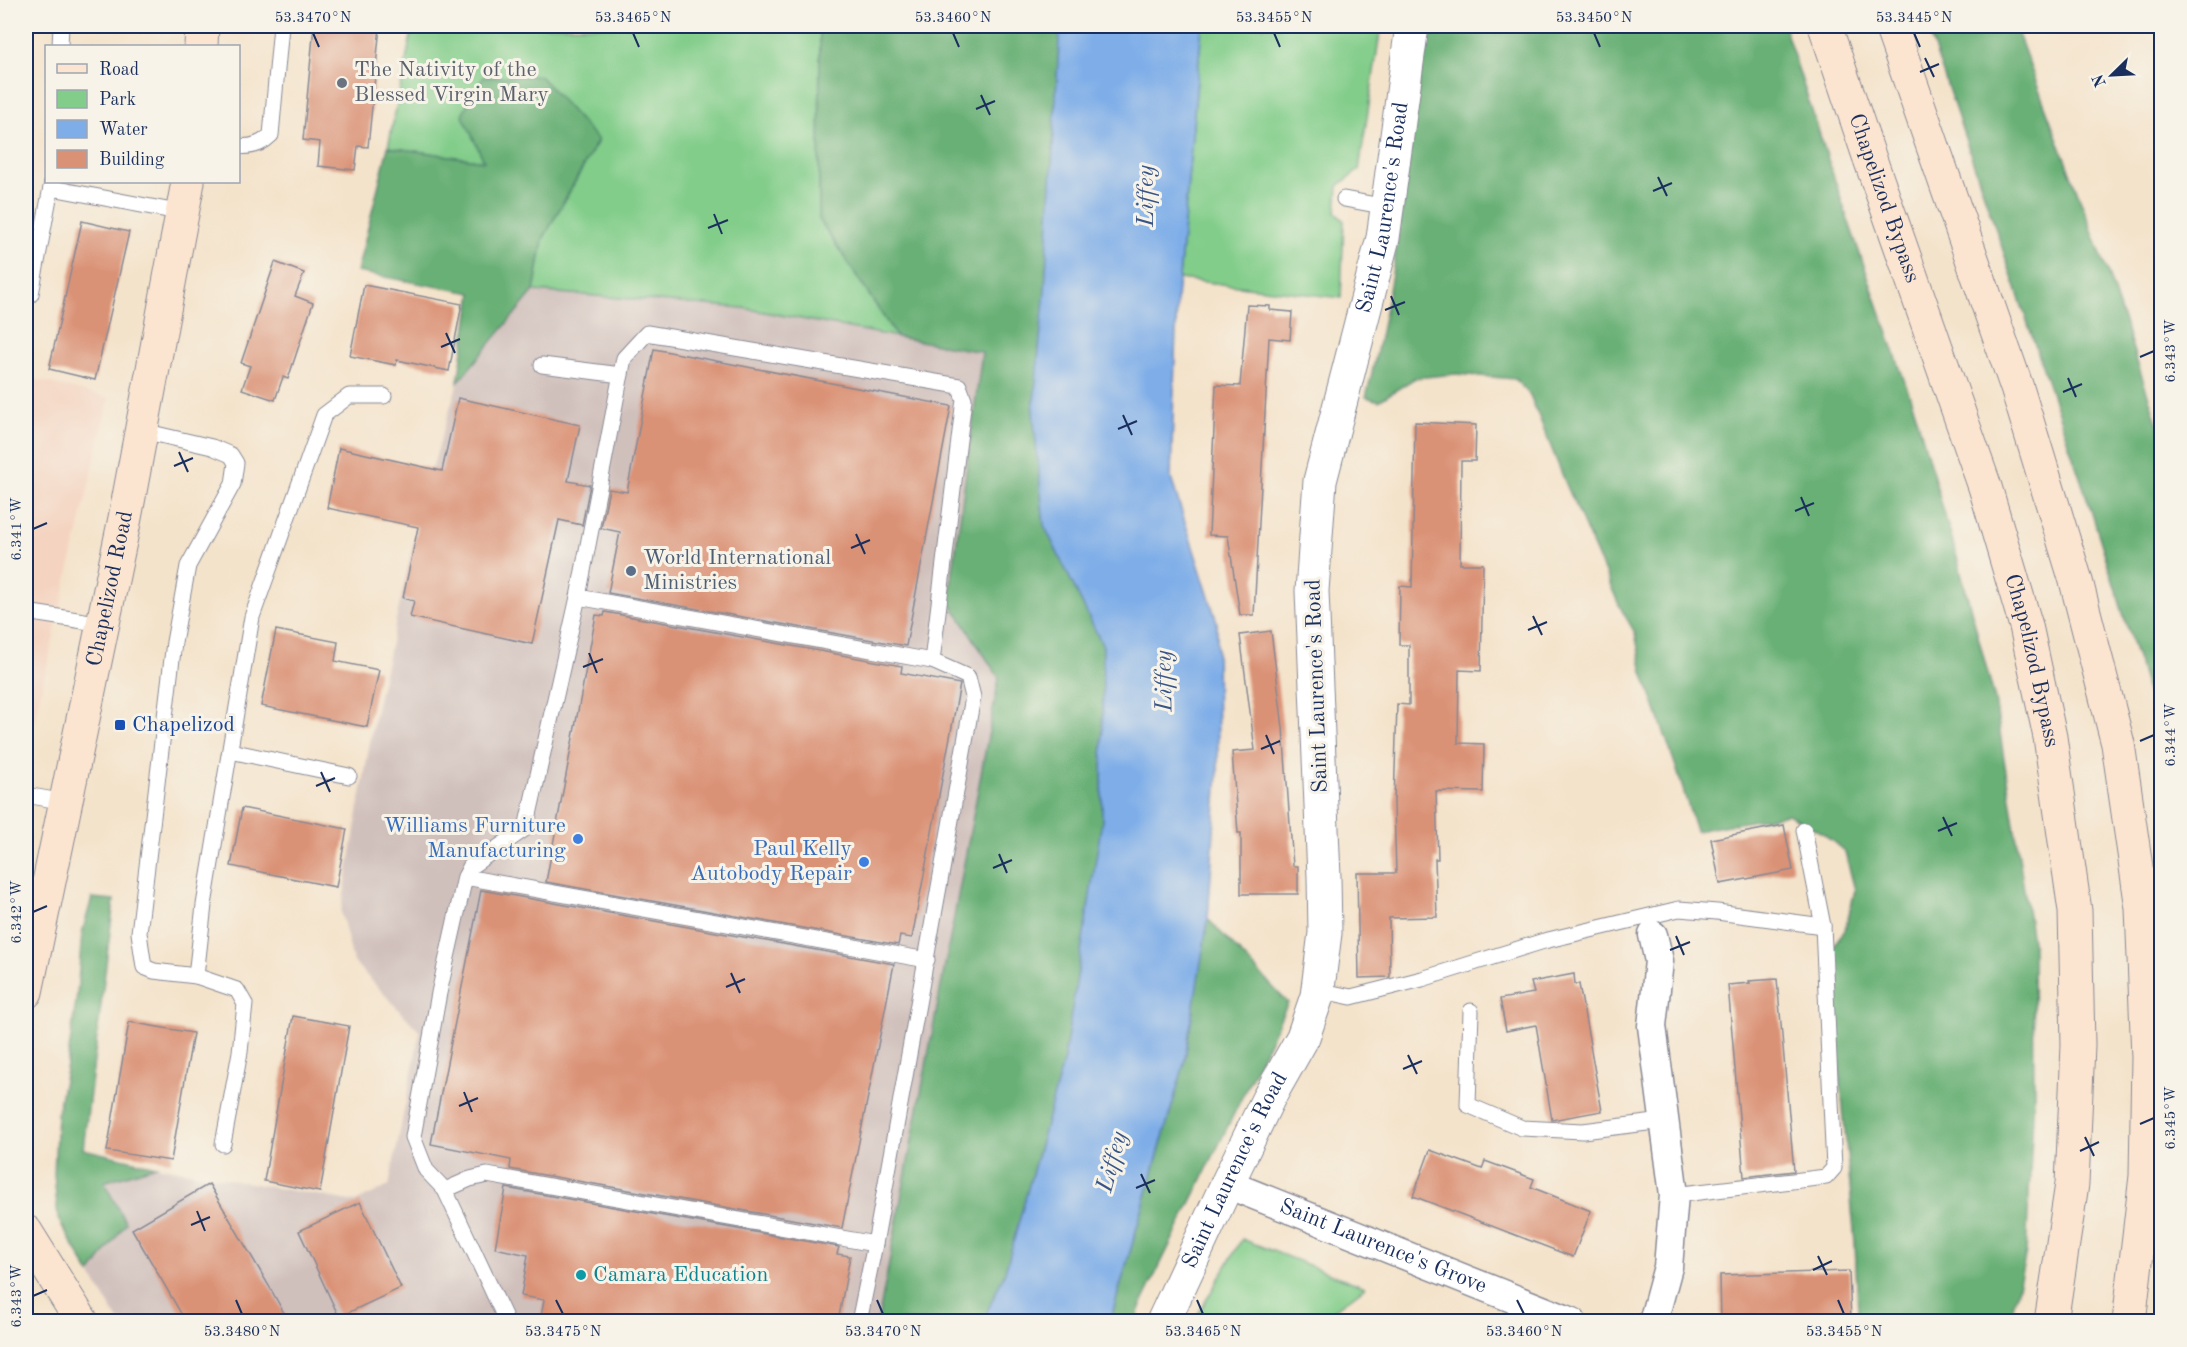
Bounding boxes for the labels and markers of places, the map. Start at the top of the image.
place label: The Nativity of the Blessed Virgin Mary [354,59,549,106]
marker: The Nativity of the Blessed Virgin Mary [335,76,349,90]
place label: World International Ministries [643,547,831,594]
marker: World International Ministries [624,564,638,578]
place label: Chapelizod [132,714,235,736]
marker: Chapelizod [113,718,127,732]
place label: Williams Furniture Manufacturing [384,815,566,862]
marker: Williams Furniture Manufacturing [571,832,585,846]
place label: Paul Kelly Autobody Repair [690,838,852,885]
marker: Paul Kelly Autobody Repair [857,855,871,869]
place label: Camara Education [593,1264,768,1286]
marker: Camara Education [574,1268,588,1282]

